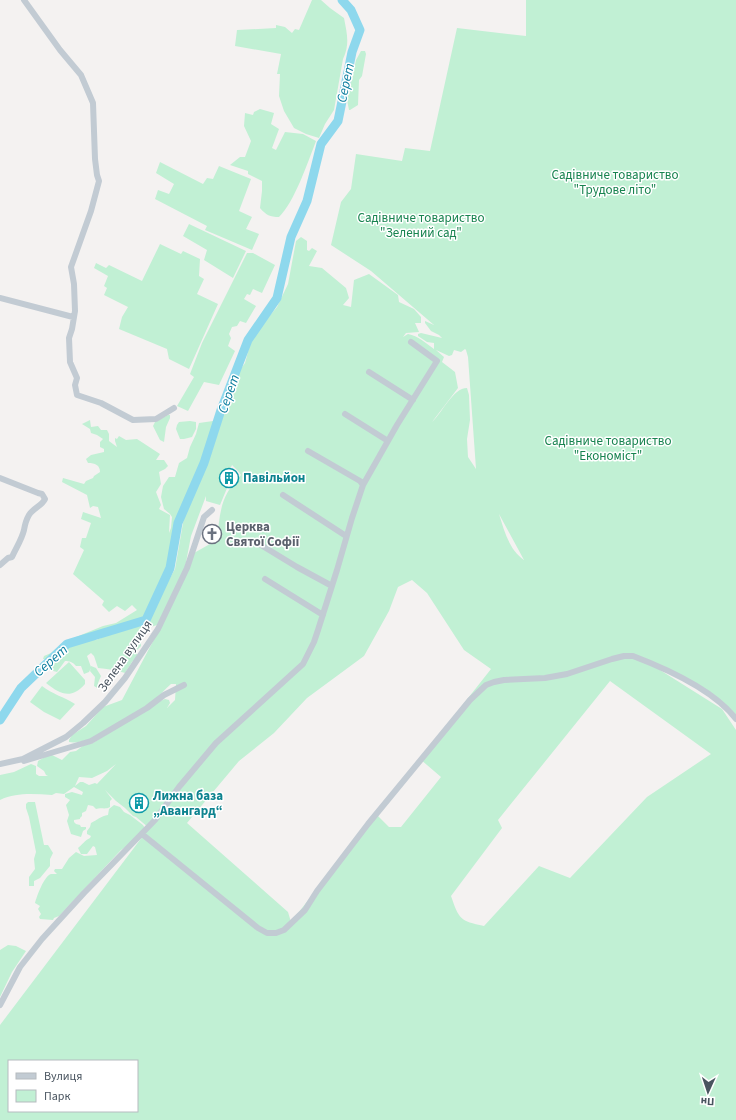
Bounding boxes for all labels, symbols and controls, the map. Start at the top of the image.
water label: Серет [332,61,360,105]
park label: Садівниче товариство "Трудове літо" [551,166,679,199]
park label: Садівниче товариство "Зелений сад" [357,209,485,242]
water label: Серет [213,372,245,416]
park label: Садівниче товариство "Економіст" [544,432,672,465]
building icon: Павільйон [218,467,240,489]
place label: Павільйон [243,469,305,487]
place label: Церква Святої Софії [226,518,299,551]
church icon: Церква Святої Софії [201,523,223,545]
street label: Зелена вулиця [93,616,157,696]
water label: Серет [29,640,73,682]
place label: Лижна база „Авангард“ [152,787,223,820]
building icon: Лижна база „Авангард“ [128,792,150,814]
legend [8,1060,138,1112]
text: Вулиця [44,1068,82,1085]
north arrow [688,1072,728,1112]
text: Парк [44,1088,70,1105]
text: Пн [700,1094,715,1109]

